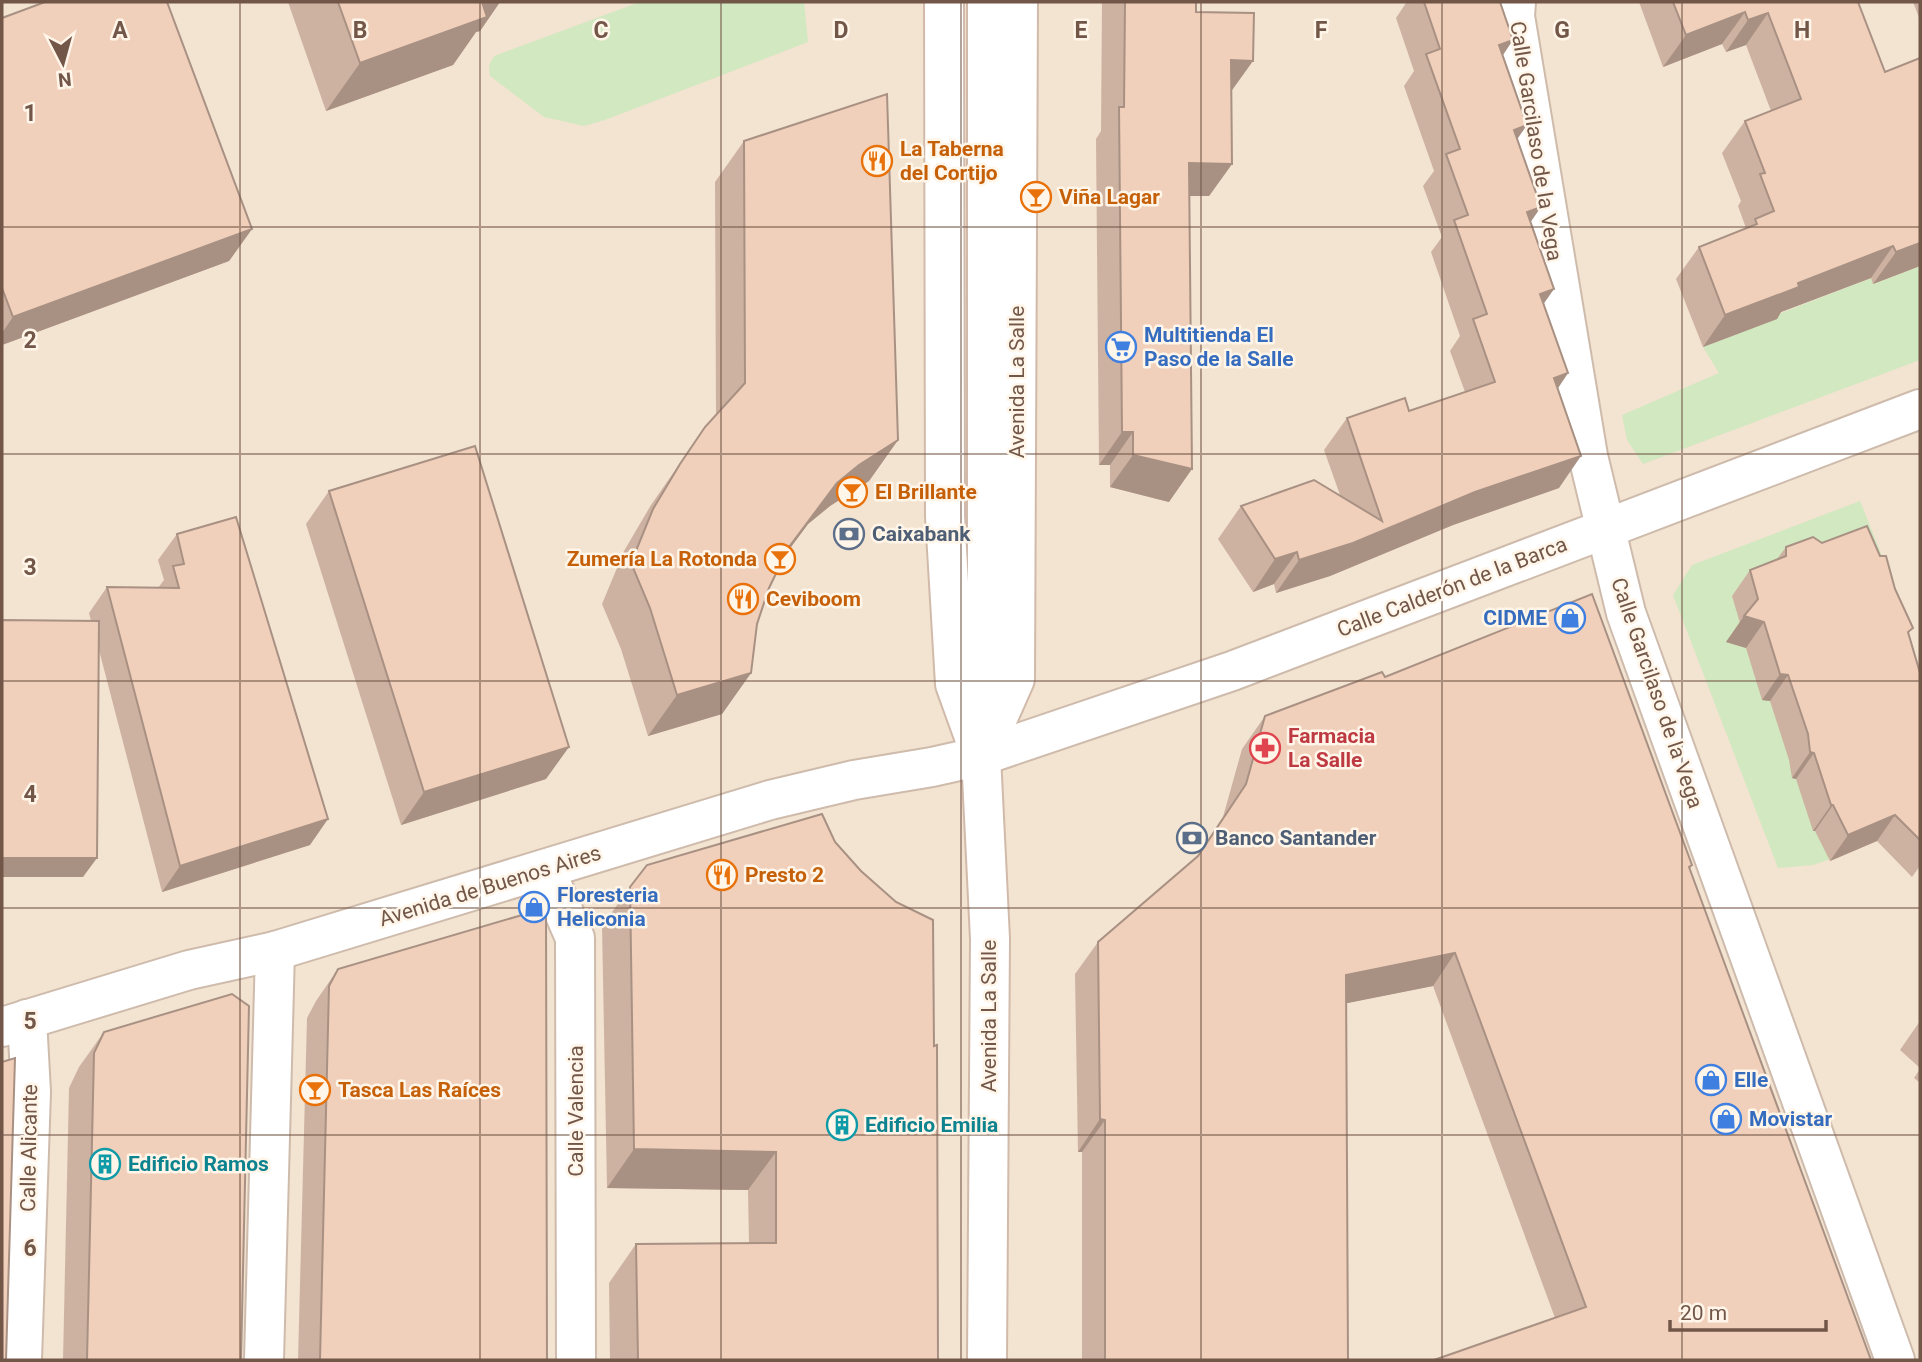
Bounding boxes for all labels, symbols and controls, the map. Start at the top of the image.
text: A [112,17,128,44]
text: B [353,17,367,44]
text: C [593,17,609,44]
text: D [834,17,848,44]
text: E [1075,17,1088,44]
text: F [1315,17,1328,44]
text: H [1794,17,1810,44]
street label: Calle Garcilaso de la Vega [1505,19,1567,263]
north arrow [28,28,98,98]
text: N [57,67,73,92]
text: 1 [23,100,37,127]
place label: La Taberna del Cortijo [900,137,1004,185]
restaurant icon: La Taberna del Cortijo [860,144,894,178]
bar icon: Viña Lagar [1019,180,1053,214]
place label: Viña Lagar [1059,185,1160,209]
street label: Avenida La Salle [1005,306,1029,458]
place label: Multitienda El Paso de la Salle [1144,323,1294,371]
text: 2 [23,327,37,354]
supermarket icon: Multitienda El Paso de la Salle [1104,330,1138,364]
bar icon: El Brillante [835,475,869,509]
place label: El Brillante [875,480,977,504]
bank icon: Caixabank [832,517,866,551]
place label: Caixabank [872,522,971,546]
street label: Calle Calderón de la Barca [1334,532,1570,642]
bar icon: Zumería La Rotonda [763,542,797,576]
place label: Zumería La Rotonda [567,547,757,571]
text: 3 [23,554,37,581]
street label: Calle Garcilaso de la Vega [1606,575,1708,811]
restaurant icon: Ceviboom [726,582,760,616]
place label: Ceviboom [766,587,861,611]
shop icon: CIDME [1553,601,1587,635]
place label: CIDME [1483,606,1547,630]
place label: Farmacia La Salle [1288,724,1375,772]
pharmacy icon: Farmacia La Salle [1248,731,1282,765]
text: 4 [23,781,37,808]
bank icon: Banco Santander [1175,821,1209,855]
place label: Banco Santander [1215,826,1377,850]
street label: Avenida de Buenos Aires [376,841,604,931]
restaurant icon: Presto 2 [705,858,739,892]
place label: Presto 2 [745,863,824,887]
place label: Floresteria Heliconia [557,883,659,931]
shop icon: Floresteria Heliconia [517,890,551,924]
street label: Avenida La Salle [977,940,1001,1092]
text: 5 [23,1008,37,1035]
street label: Calle Valencia [564,1045,588,1177]
shop icon: Elle [1694,1063,1728,1097]
place label: Elle [1734,1068,1768,1092]
bar icon: Tasca Las Raíces [298,1073,332,1107]
place label: Tasca Las Raíces [338,1078,501,1102]
street label: Calle Alicante [16,1084,42,1212]
shop icon: Movistar [1709,1102,1743,1136]
place label: Movistar [1749,1107,1832,1131]
building icon: Edificio Emilia [825,1108,859,1142]
place label: Edificio Emilia [865,1113,998,1137]
building icon: Edificio Ramos [88,1147,122,1181]
place label: Edificio Ramos [128,1152,269,1176]
text: 6 [23,1235,37,1262]
scale bar [1670,1288,1826,1332]
text: 20 m [1680,1301,1727,1325]

